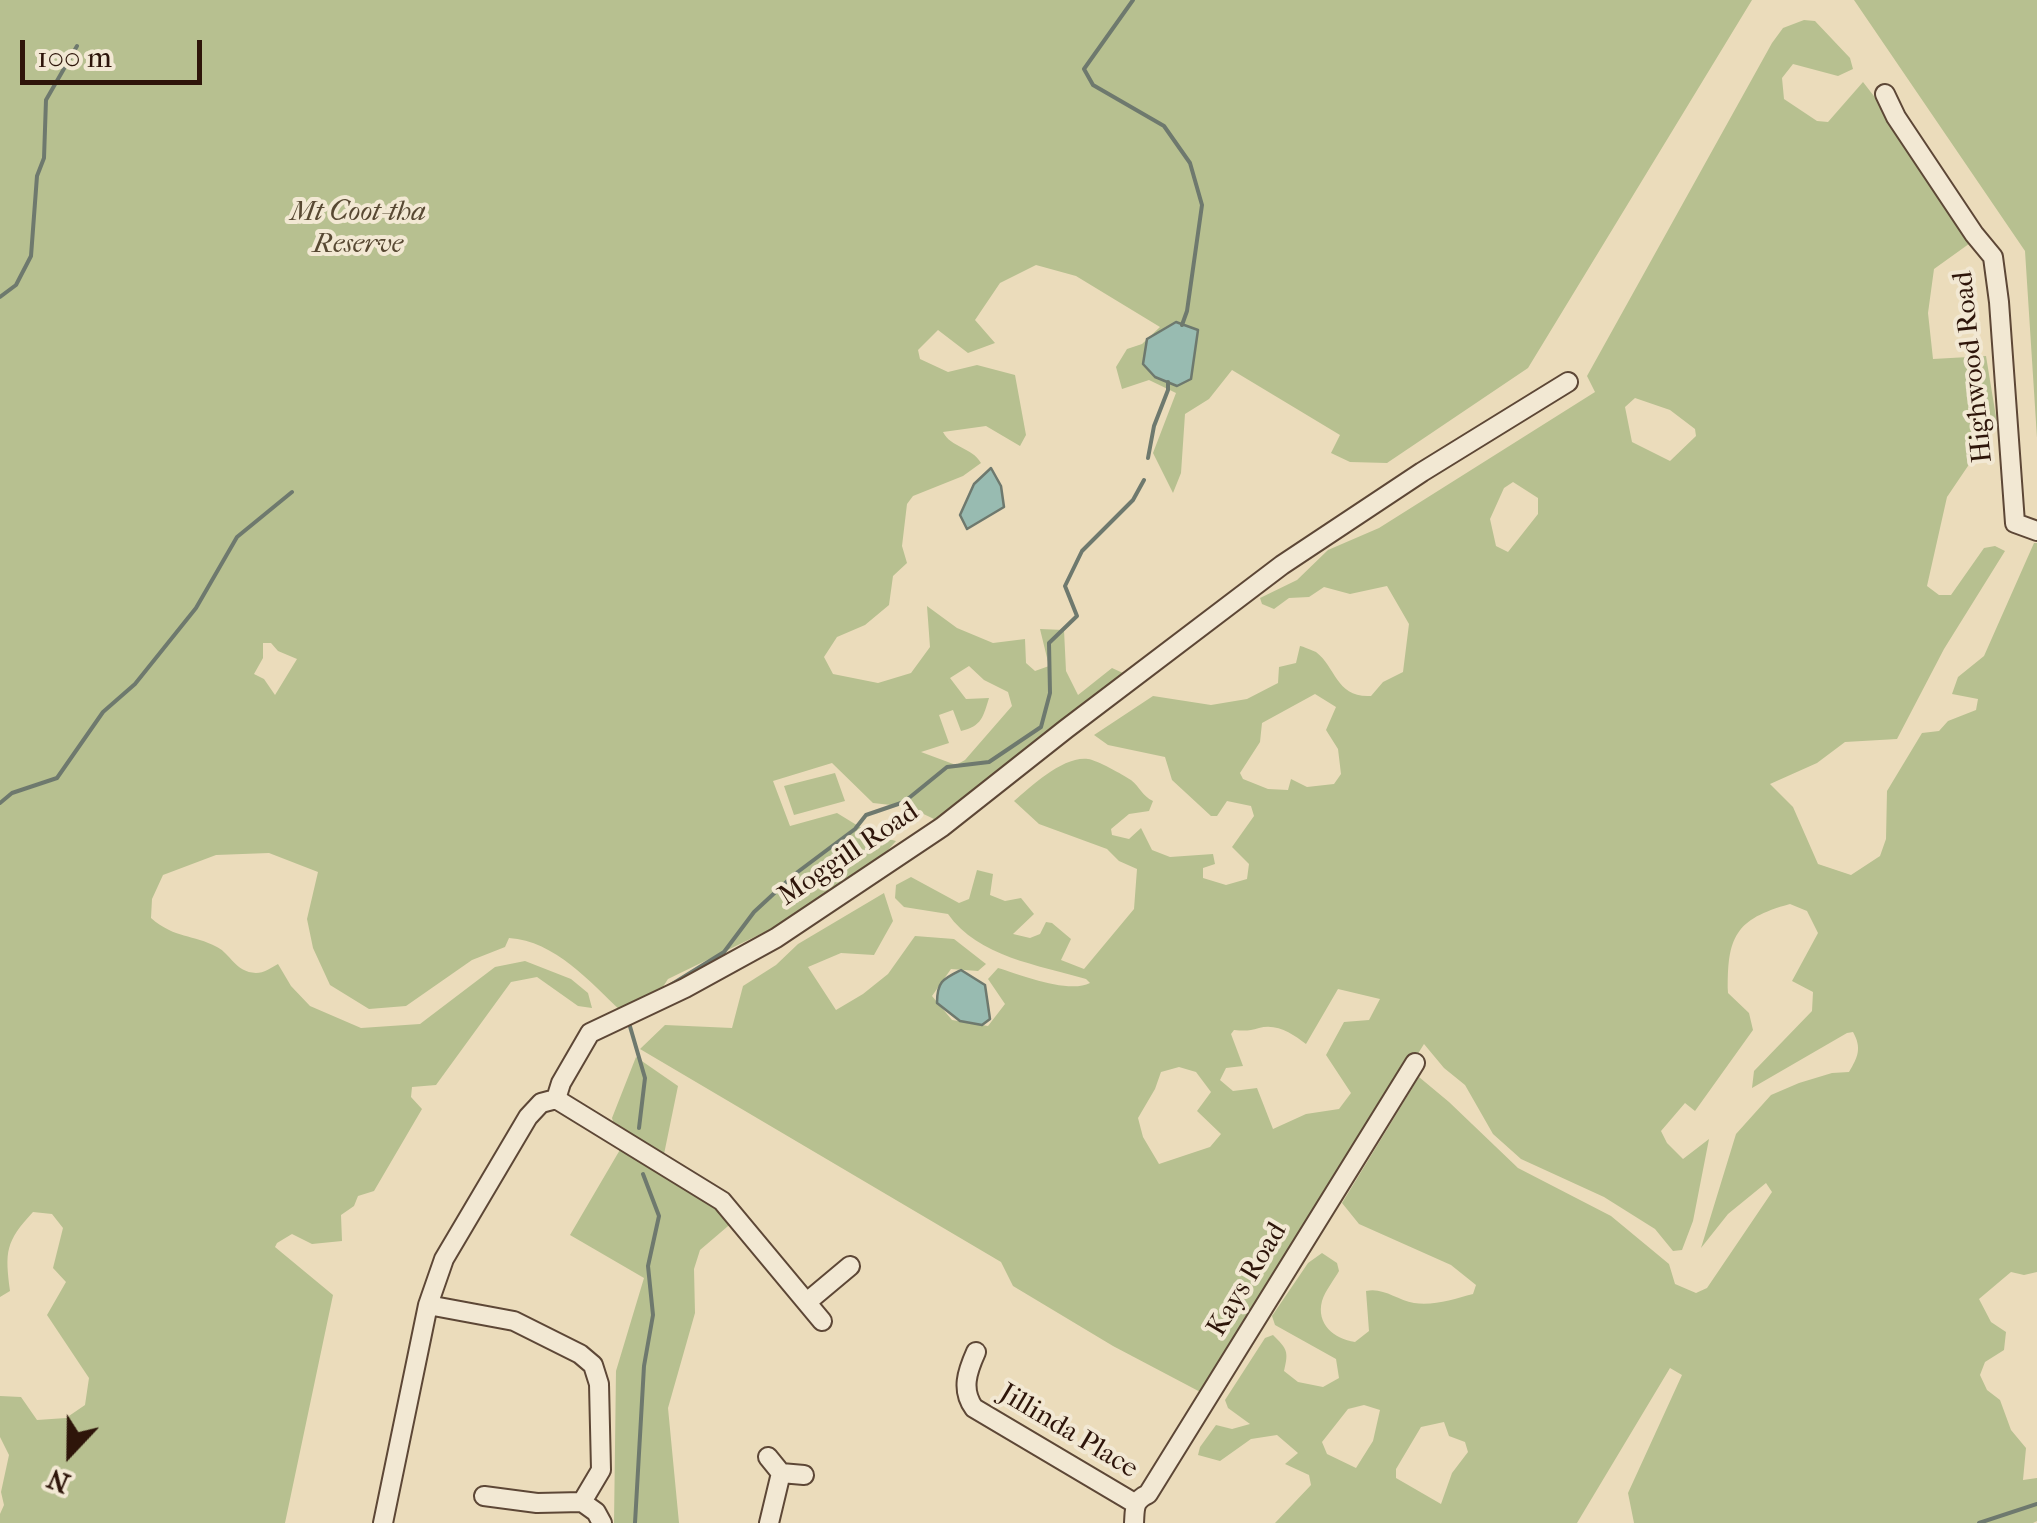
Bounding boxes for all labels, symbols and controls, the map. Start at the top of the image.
scale bar [25,20,208,82]
text: 100 m [37,40,112,75]
park label: Mt Coot-tha Reserve [290,196,426,262]
street label: Highwood Road [1947,269,2001,465]
street label: Moggill Road [773,796,925,914]
street label: Kays Road [1201,1217,1295,1343]
street label: Jillinda Place [992,1377,1144,1487]
north arrow [20,1403,120,1503]
text: N [43,1462,75,1501]

